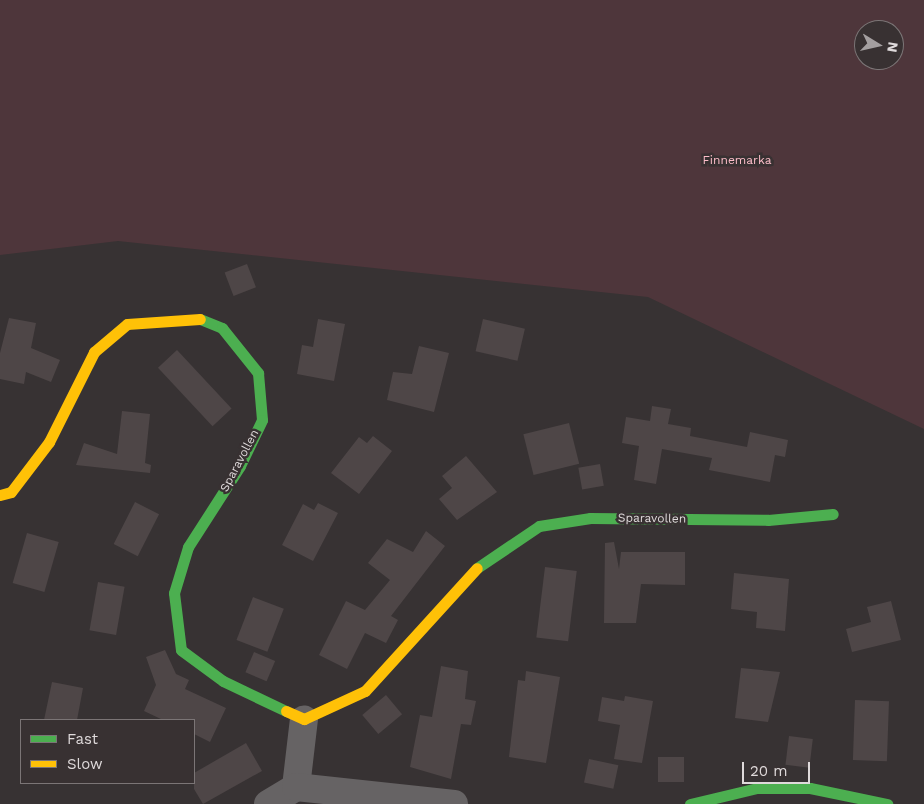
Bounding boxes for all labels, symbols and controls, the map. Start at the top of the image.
north arrow [854,20,904,70]
text: N [884,41,902,54]
park label: Finnemarka [703,154,771,168]
street label: Sparavollen [218,427,262,495]
street label: Sparavollen [618,511,686,527]
legend [20,719,195,784]
text: Fast [67,730,98,748]
scale bar [744,752,812,784]
text: Slow [67,755,103,773]
text: 20 m [750,762,788,780]

